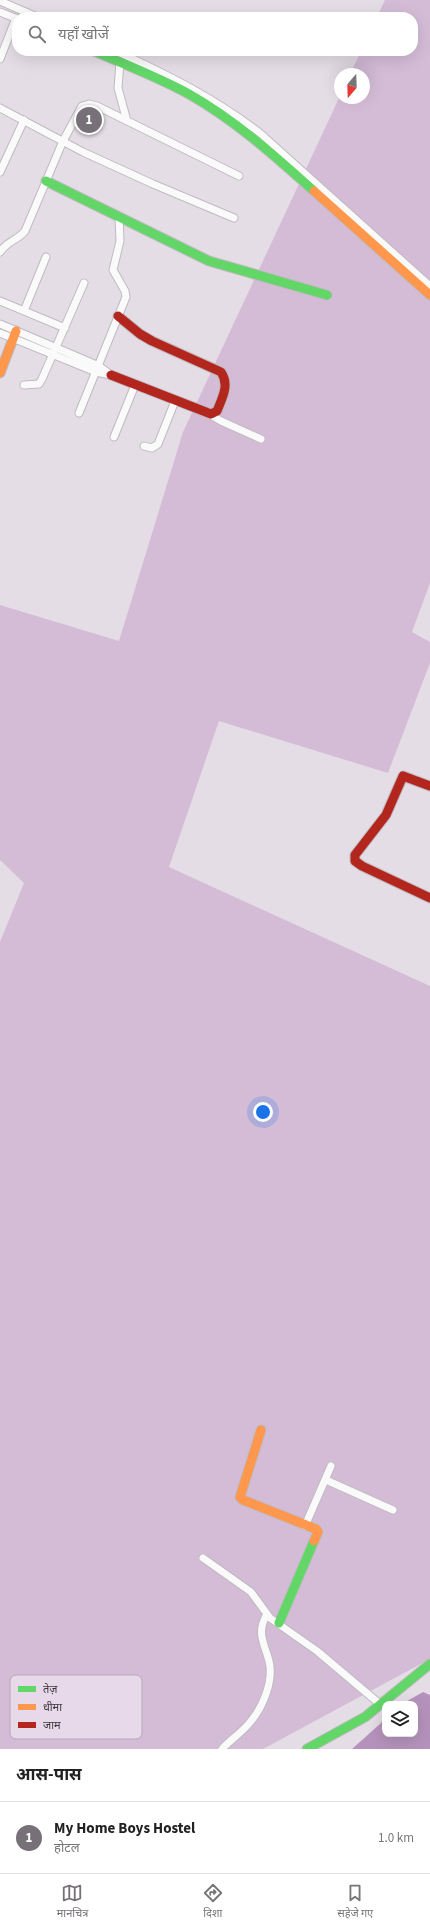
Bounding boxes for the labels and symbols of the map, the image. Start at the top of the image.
north arrow [334,68,370,104]
pin: 1 [76,105,102,135]
your location [253,1102,273,1122]
legend [10,1675,142,1739]
text: तेज़ [43,1682,58,1697]
text: धीमा [43,1700,62,1715]
text: जाम [43,1718,61,1733]

